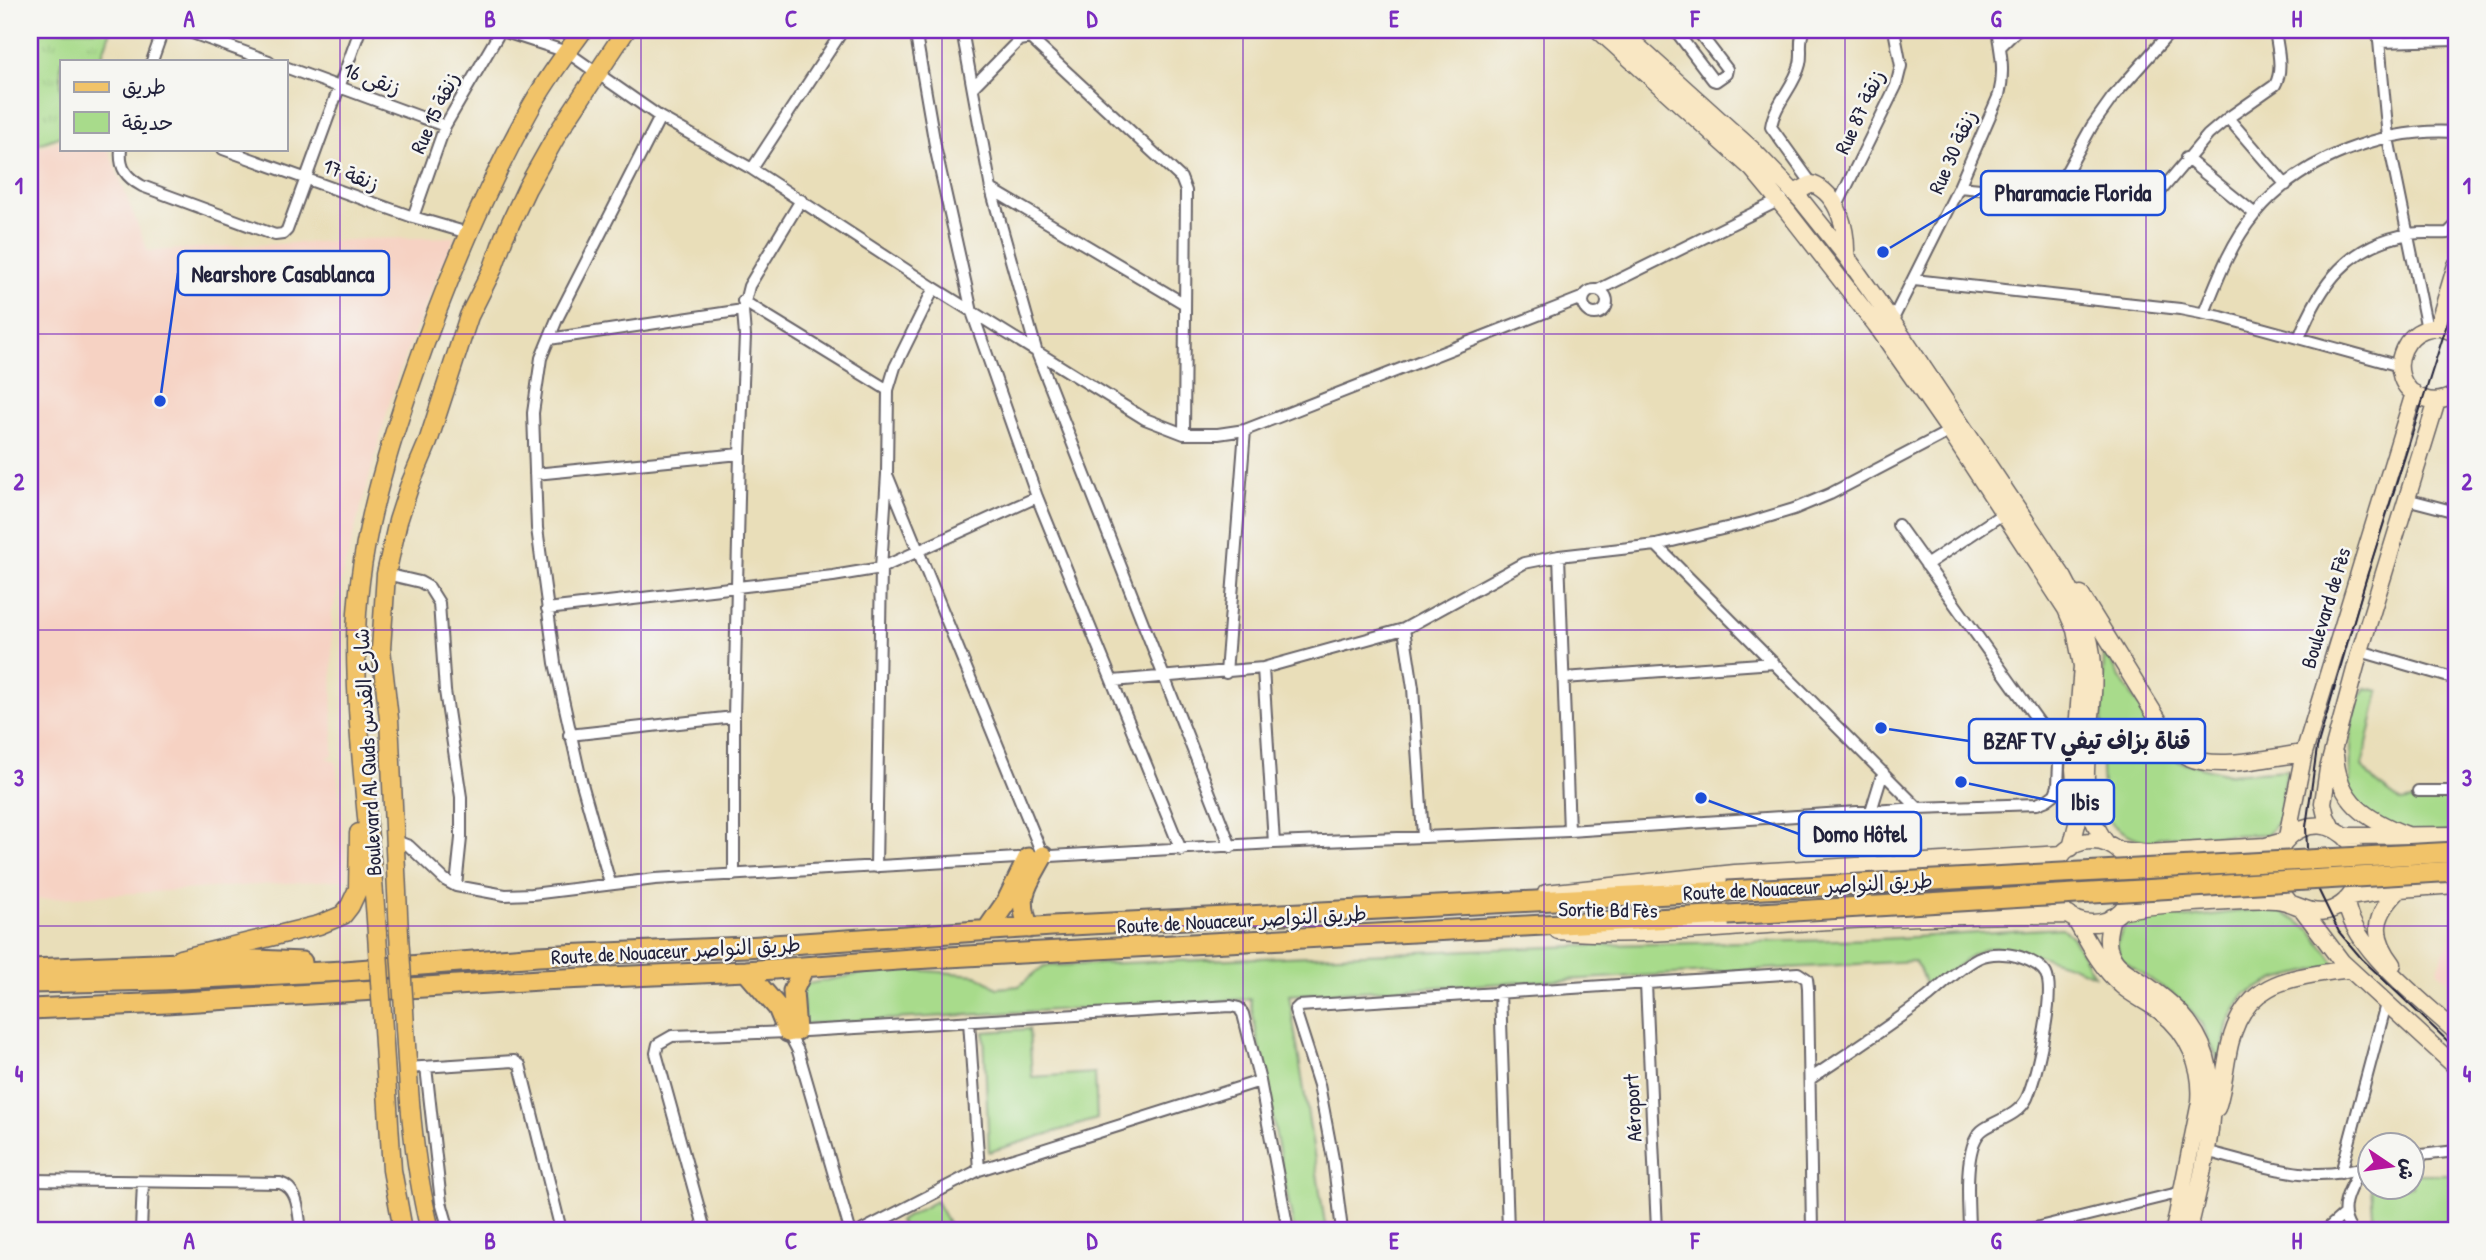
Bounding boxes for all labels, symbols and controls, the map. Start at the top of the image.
text: A [183,3,195,34]
text: B [484,3,496,34]
text: C [785,3,797,34]
text: D [1087,3,1099,34]
text: E [1389,3,1400,34]
text: F [1690,3,1701,34]
text: G [1990,3,2002,34]
text: H [2292,3,2303,34]
street label: زنقى 16 [340,55,405,102]
legend [60,60,287,150]
street label: Rue 87 زنقة [1827,65,1892,159]
street label: Rue 15 زنقة [403,67,466,158]
text: طريق [122,72,166,101]
street label: Rue 30 زنقة [1921,105,1984,198]
text: حديقة [122,108,173,137]
street label: زنقة 17 [319,151,383,198]
text: 1 [15,170,23,201]
text: 1 [2463,170,2471,201]
callout: Pharamacie Florida [1981,171,2165,215]
text: Pharamacie Florida [1995,177,2151,208]
callout: Nearshore Casablanca [178,251,389,295]
text: Nearshore Casablanca [192,258,374,289]
text: 2 [14,466,25,497]
text: 2 [2462,466,2473,497]
street label: Boulevard de Fès [2293,544,2358,672]
street label: Boulevard Al Quds شارع القدس [347,627,389,877]
callout: BZAF TV قناة بزاف تيفي [1969,719,2205,763]
text: BZAF TV قناة بزاف تيفي [1983,725,2191,762]
text: 3 [14,762,24,793]
text: 3 [2462,762,2472,793]
callout: Ibis [2057,780,2114,824]
text: Ibis [2071,786,2100,817]
callout: Domo Hôtel [1799,812,1921,856]
text: Domo Hôtel [1813,818,1908,849]
street label: Route de Nouaceur طريق النواصر [1682,865,1934,908]
street label: Sortie Bd Fès [1558,894,1658,925]
street label: Route de Nouaceur طريق النواصر [1116,898,1368,941]
street label: Route de Nouaceur طريق النواصر [550,929,802,972]
text: 4 [15,1058,24,1089]
text: 4 [2463,1058,2472,1089]
street label: Aéroport [1616,1073,1649,1143]
north arrow [2356,1130,2426,1200]
text: ش [2393,1157,2423,1183]
text: A [183,1225,195,1256]
text: B [484,1225,496,1256]
text: C [785,1225,797,1256]
text: D [1087,1225,1099,1256]
text: E [1389,1225,1400,1256]
text: F [1690,1225,1701,1256]
text: G [1990,1225,2002,1256]
text: H [2292,1225,2303,1256]

